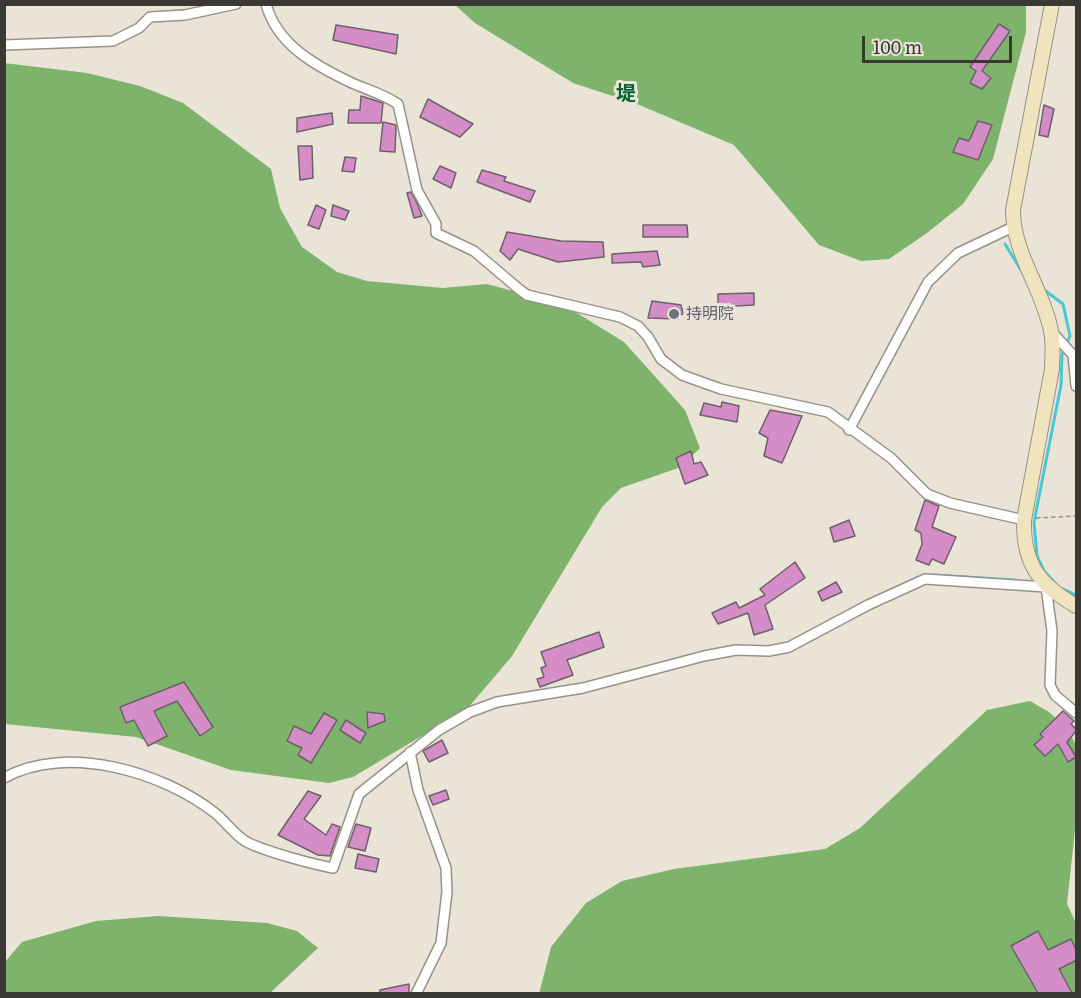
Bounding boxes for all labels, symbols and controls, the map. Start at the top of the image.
scale bar [865,24,1015,62]
text: 100 m [873,33,922,60]
district label: 堤 [616,82,636,106]
place label: 持明院 [686,304,734,324]
marker: 持明院 [667,307,681,321]

